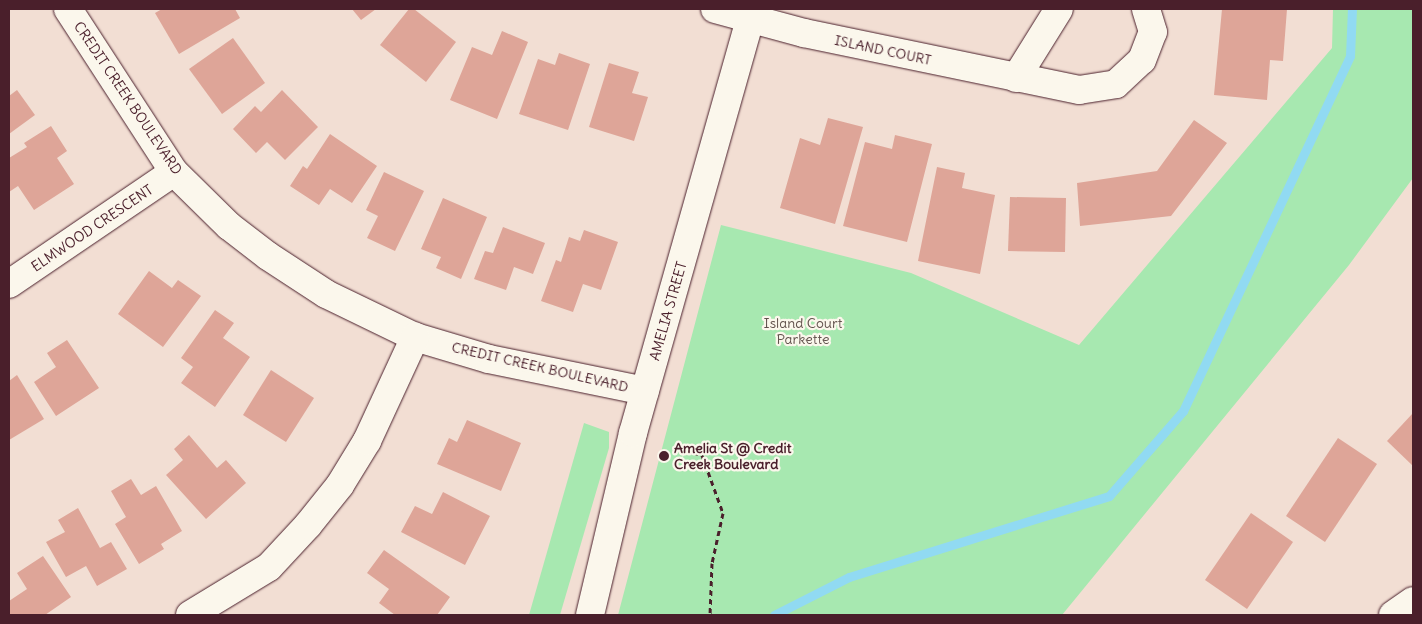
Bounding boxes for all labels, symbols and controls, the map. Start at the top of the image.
street label: CREDIT CREEK BOULEVARD [70,18,186,178]
street label: ISLAND COURT [833,32,933,68]
street label: ELMWOOD CRESCENT [28,181,156,275]
street label: AMELIA STREET [646,259,690,363]
park label: Island Court Parkette [764,315,842,348]
street label: CREDIT CREEK BOULEVARD [450,338,630,396]
place label: Amelia St @ Credit Creek Boulevard [674,440,791,472]
marker: Amelia St @ Credit Creek Boulevard [658,450,670,462]

